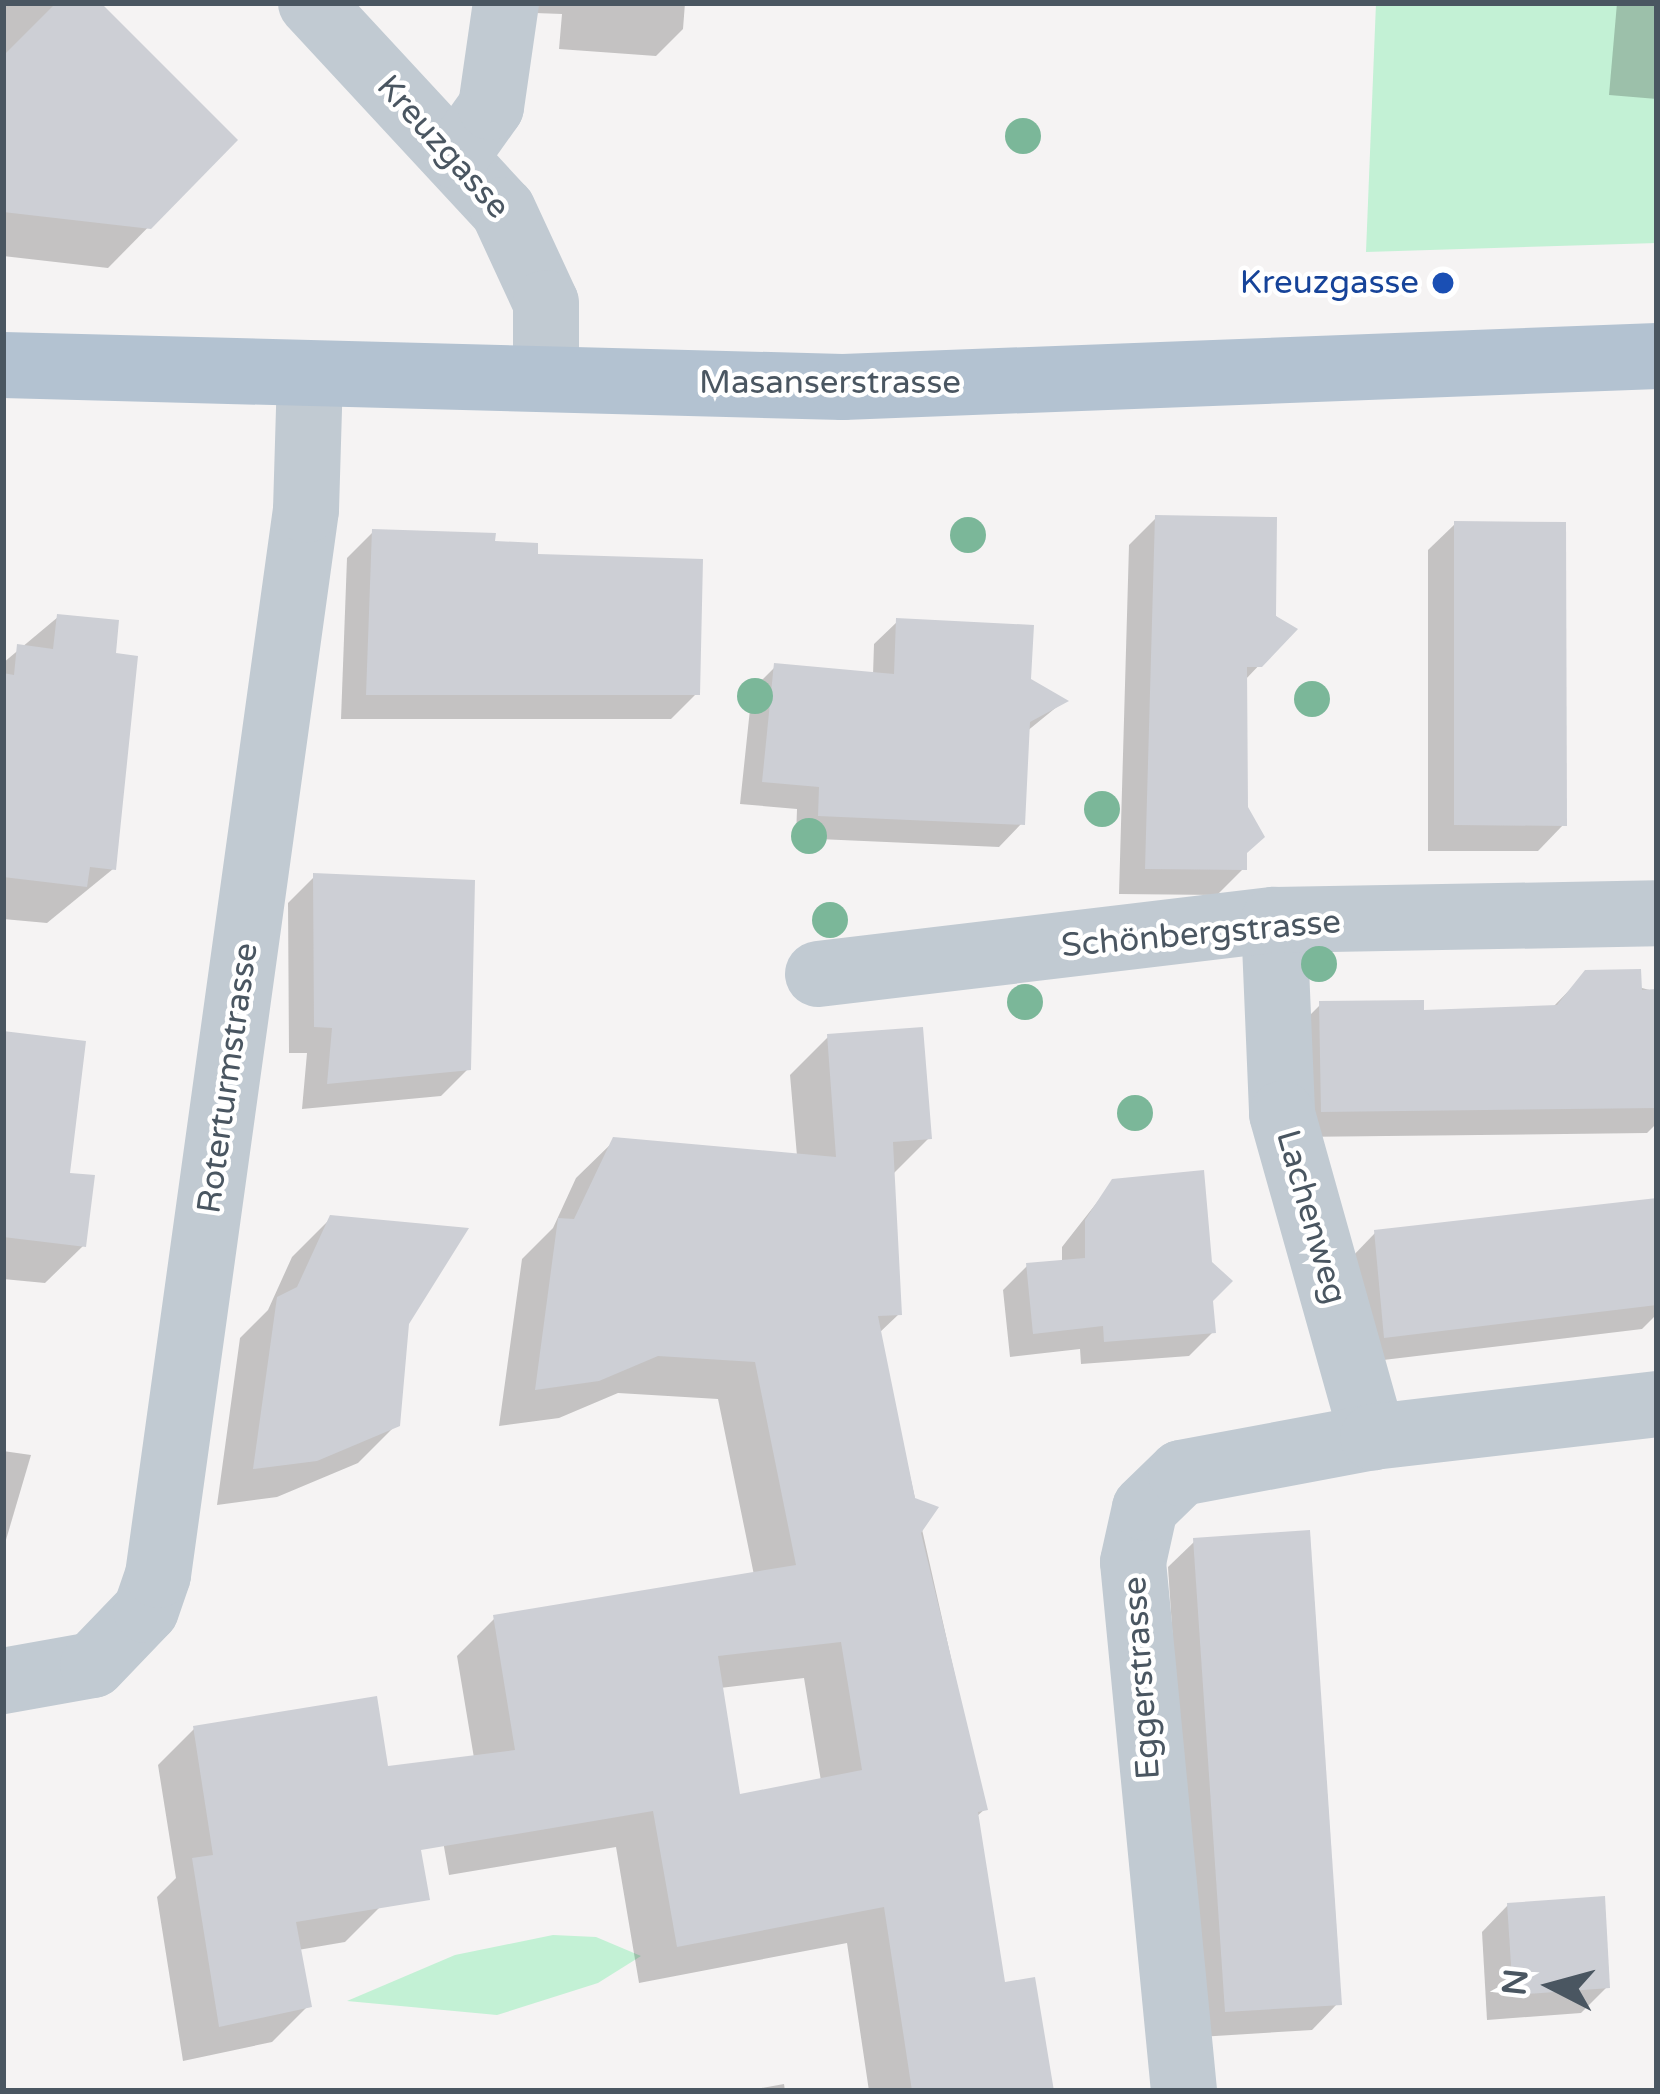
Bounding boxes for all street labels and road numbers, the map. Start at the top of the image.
street label: Kreuzgasse [368,67,518,227]
street label: Masanserstrasse [699,363,961,403]
street label: Schönbergstrasse [1060,902,1342,966]
street label: Roterturmstrasse [189,940,267,1216]
street label: Lachenweg [1267,1125,1355,1309]
street label: Eggerstrasse [1115,1575,1169,1781]

